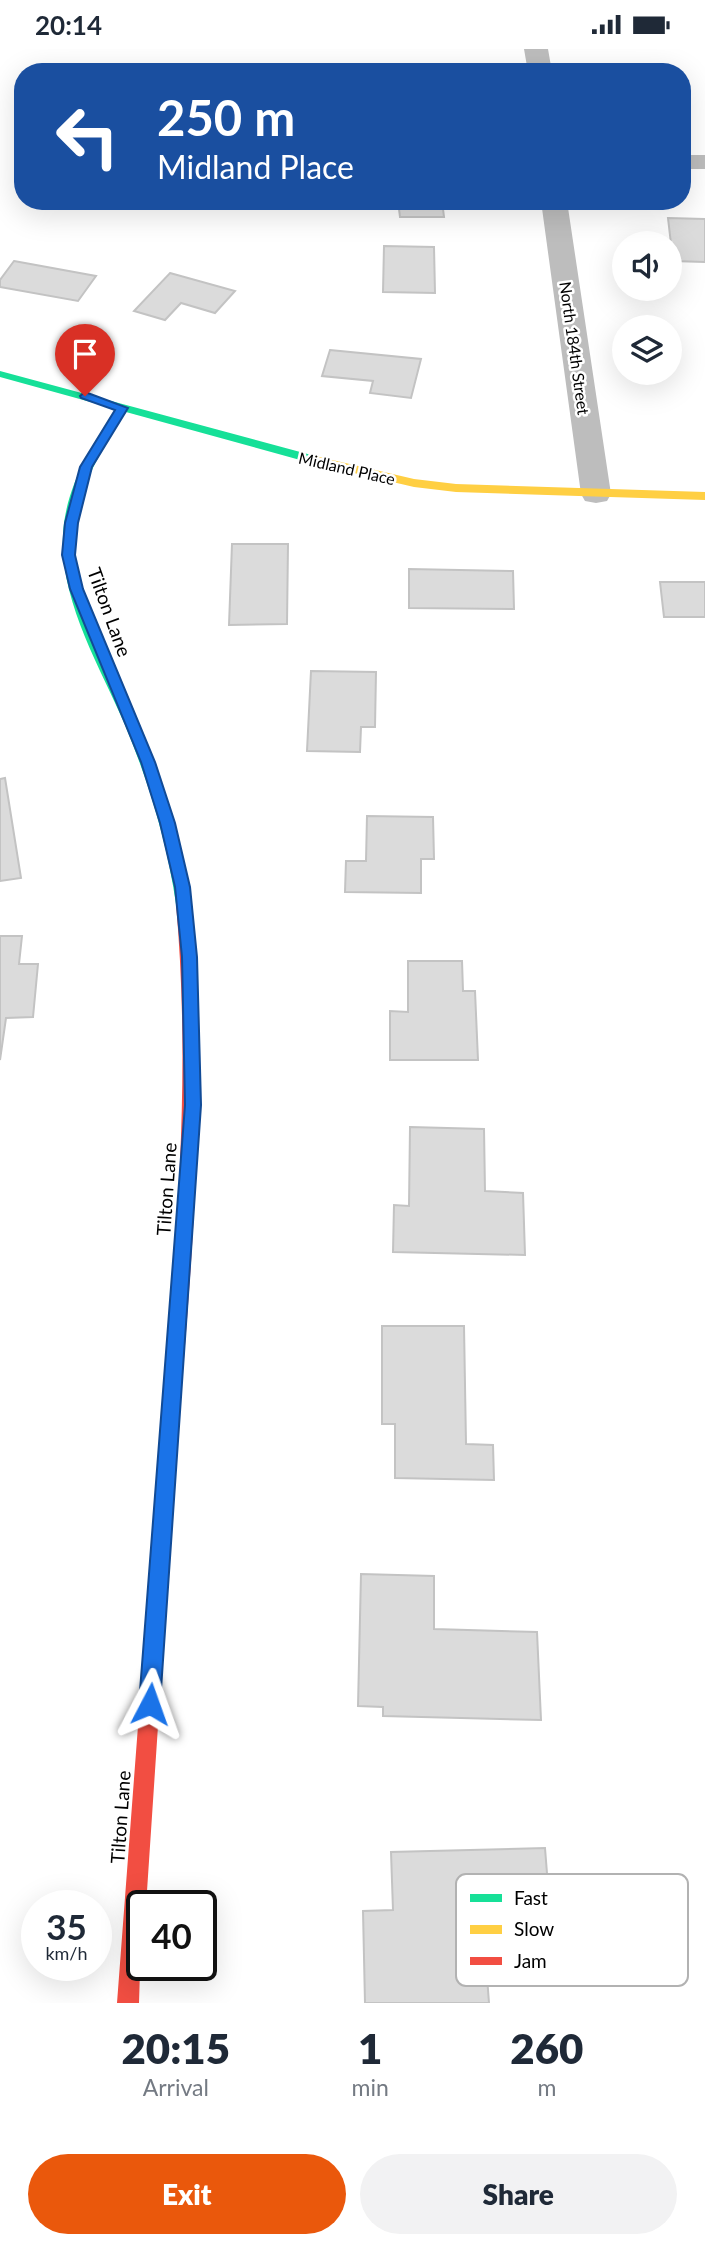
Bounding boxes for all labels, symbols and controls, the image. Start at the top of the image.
text: 20:14 [35,9,102,41]
text: 250 m [157,88,295,146]
icon: left [42,91,133,182]
text: Midland Place [157,147,354,186]
map controls [612,231,682,385]
button: sound [612,231,682,301]
street label: North 184th Street [556,280,594,416]
button: layers [612,315,682,385]
pin [55,324,115,396]
icon: arrive [66,335,104,373]
street label: Midland Place [297,448,397,488]
street label: Tilton Lane [83,564,137,660]
street label: Tilton Lane [151,1142,181,1236]
position arrow [113,1667,187,1741]
street label: Tilton Lane [105,1770,135,1864]
legend [456,1874,688,1986]
text: Fast [514,1886,548,1909]
speed limit sign: 40 [126,1890,217,1981]
text: 35 [46,1905,87,1947]
text: Slow [514,1917,554,1940]
text: km/h [45,1942,88,1964]
text: Jam [514,1949,547,1972]
text: 20:15 [122,2023,230,2073]
text: 1 [358,2023,382,2073]
text: 260 [510,2023,583,2073]
text: Arrival [143,2073,209,2101]
text: min [352,2073,389,2101]
text: m [537,2073,556,2101]
button: Exit [28,2154,346,2234]
button: Share [360,2154,677,2234]

